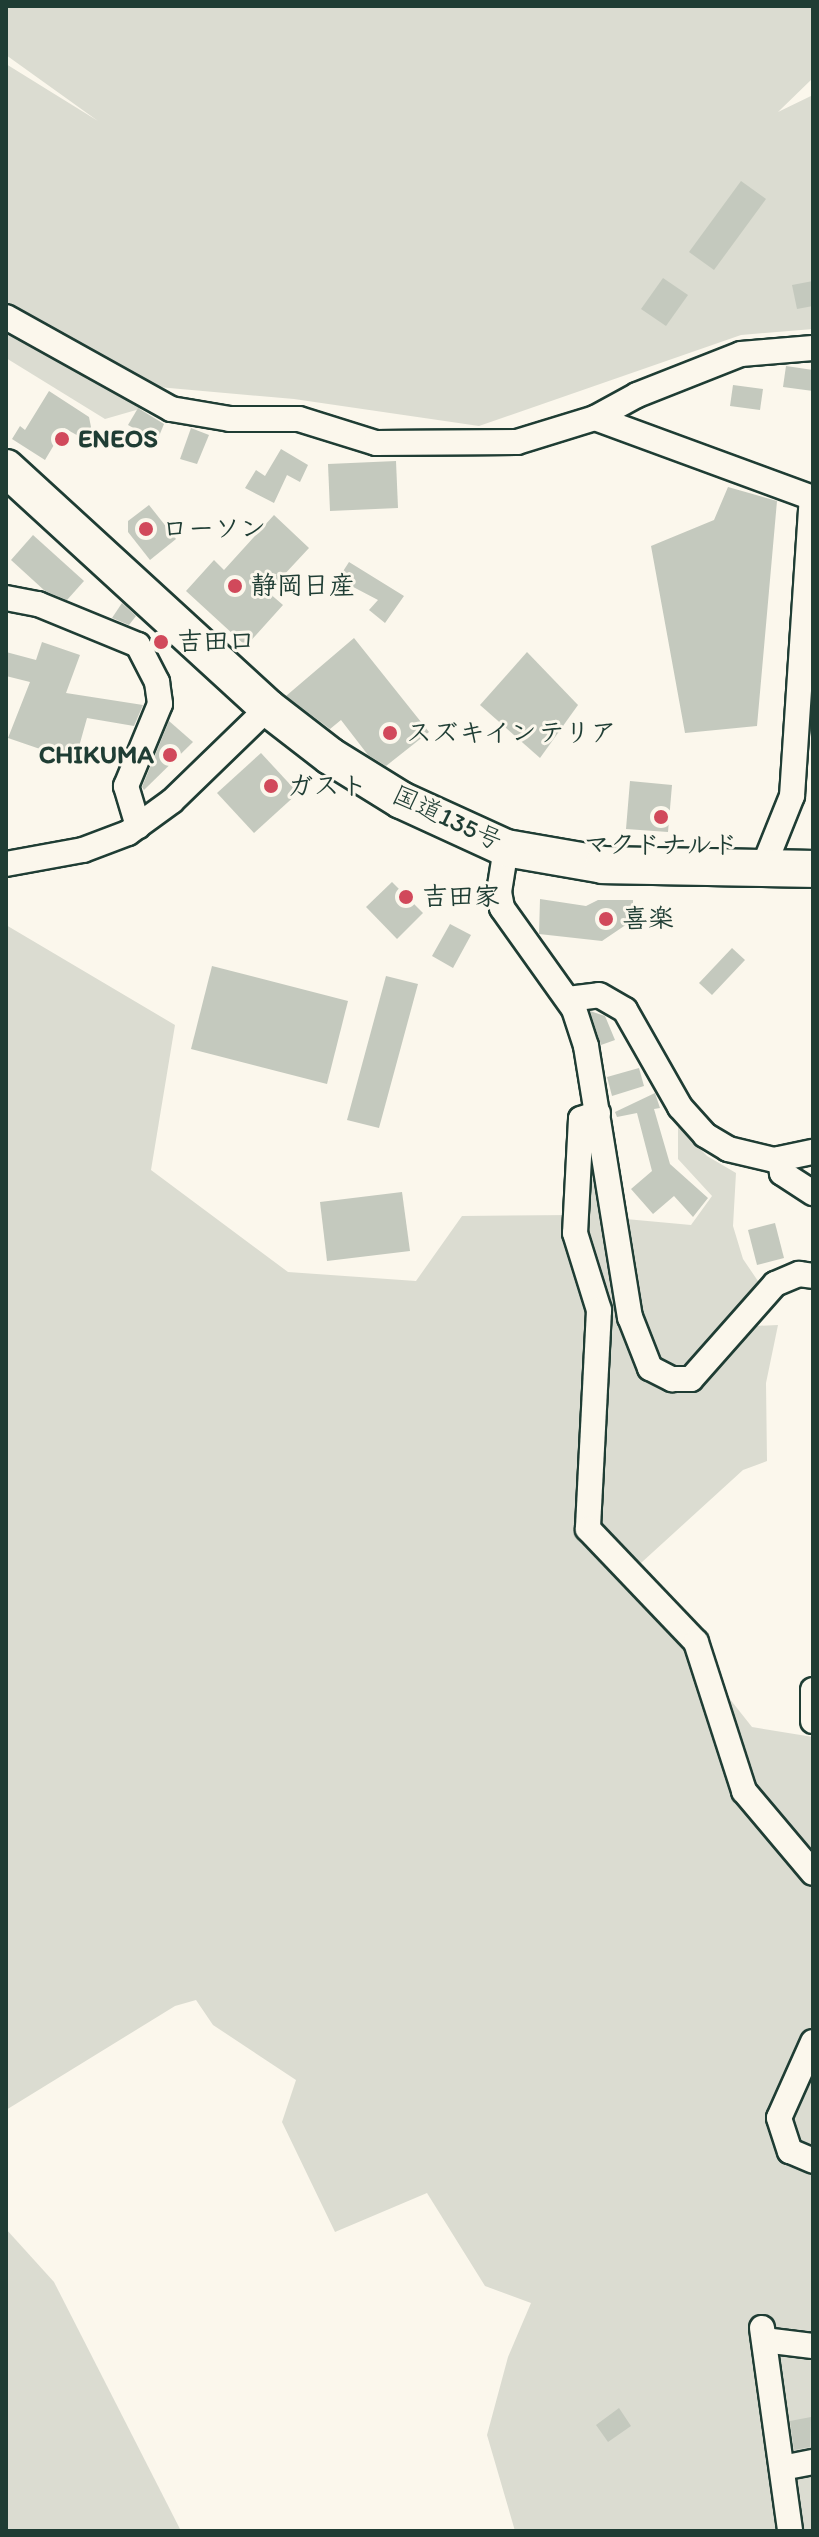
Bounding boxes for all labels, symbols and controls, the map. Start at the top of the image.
place label: ENEOS [78,423,158,455]
marker: ENEOS [53,430,71,448]
place label: ローソン [162,513,266,545]
marker: ローソン [137,520,155,538]
place label: 静岡日産 [251,570,355,602]
marker: 静岡日産 [226,577,244,595]
place label: 吉田口 [177,626,255,658]
marker: 吉田口 [152,633,170,651]
place label: スズキインテリア [406,717,614,749]
marker: スズキインテリア [381,724,399,742]
place label: CHIKUMA [39,739,154,771]
marker: CHIKUMA [161,746,179,764]
place label: ガスト [287,770,365,802]
marker: ガスト [262,777,280,795]
street label: 国道135号 [387,779,507,857]
marker: マクドナルド [652,808,670,826]
place label: マクドナルド [583,829,739,861]
place label: 吉田家 [422,881,500,913]
marker: 吉田家 [397,888,415,906]
place label: 喜楽 [622,903,674,935]
marker: 喜楽 [597,910,615,928]

